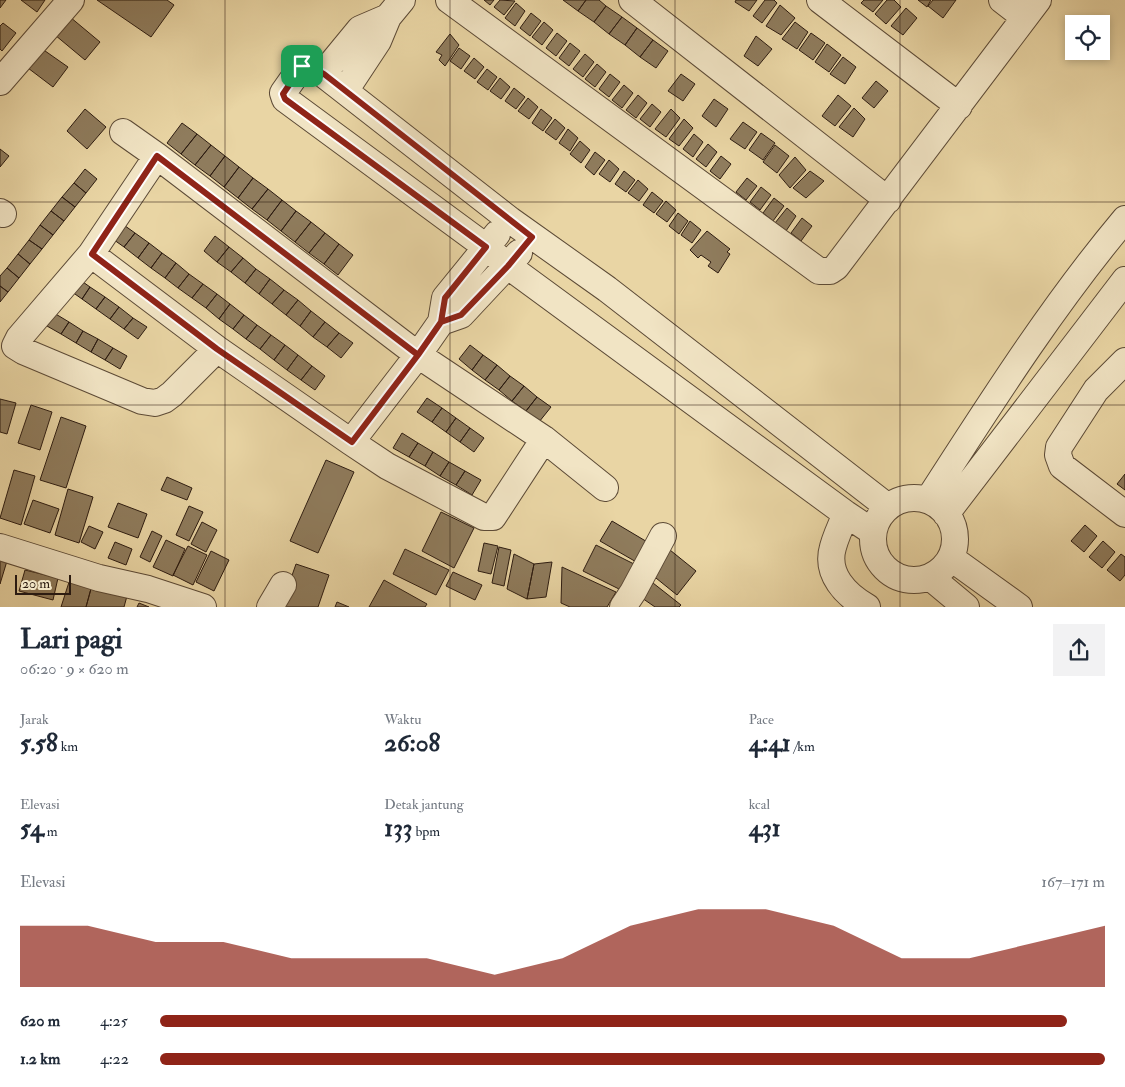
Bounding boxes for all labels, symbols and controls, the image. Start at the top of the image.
map controls [1065,15,1110,60]
button: locate [1065,15,1110,60]
pin [281,45,323,87]
icon: arrive [288,52,316,80]
scale bar [15,572,71,595]
text: 20 m [22,575,50,592]
text: Lari pagi [20,622,122,657]
button: share [1053,624,1105,676]
text: 06:20 · 9 × 620 m [20,659,129,679]
text: Jarak [20,711,49,728]
text: Waktu [384,711,421,728]
text: Pace [749,711,774,728]
text: 5.58 [20,728,58,759]
text: 26:08 [384,728,440,759]
text: 4:41 [749,728,791,759]
text: km [58,738,78,755]
text: /km [791,738,815,755]
text: Elevasi [20,796,60,813]
text: Detak jantung [384,796,464,813]
text: kcal [749,796,770,813]
text: 54 [20,813,44,844]
text: 133 [384,813,412,844]
text: 431 [749,813,781,844]
text: m [44,823,58,840]
text: bpm [412,823,440,840]
text: Elevasi [20,872,65,892]
text: 167–171 m [1041,872,1105,892]
text: 620 m [20,1011,60,1031]
text: 4:25 [100,1011,128,1031]
text: 1.2 km [20,1049,60,1069]
text: 4:22 [100,1049,129,1069]

